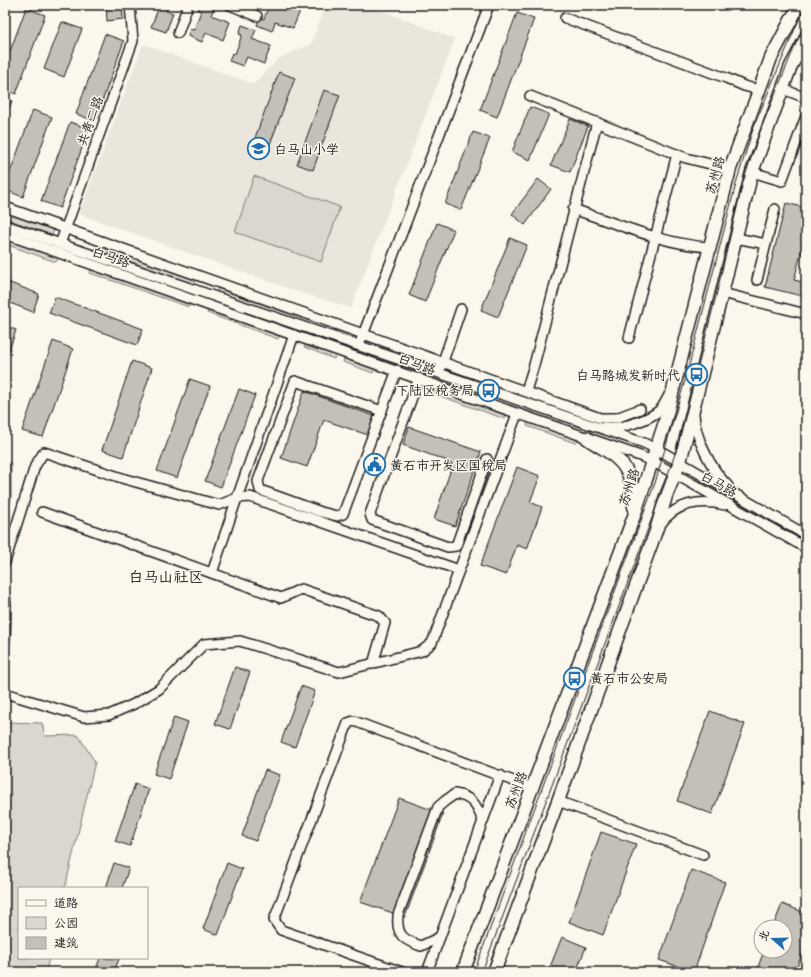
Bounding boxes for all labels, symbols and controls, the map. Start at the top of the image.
street label: 共青二路 [74,94,106,148]
school or university icon: 白马山小学 [245,136,271,162]
place label: 白马山小学 [274,142,339,157]
street label: 苏州路 [702,154,728,196]
street label: 白马路 [90,244,132,270]
street label: 白马路 [396,350,438,378]
bus stop icon: 白马路城发新时代 [683,362,709,388]
place label: 白马路城发新时代 [576,368,680,383]
bus stop icon: 下陆区税务局 [476,377,502,403]
place label: 下陆区税务局 [396,383,474,398]
public building icon: 黄石市开发区国税局 [362,452,388,478]
place label: 黄石市开发区国税局 [390,458,507,473]
street label: 苏州路 [616,466,642,508]
street label: 白马路 [698,468,740,500]
district label: 白马山社区 [128,568,204,586]
bus stop icon: 黄石市公安局 [561,665,587,691]
place label: 黄石市公安局 [590,671,668,686]
street label: 苏州路 [502,769,530,811]
legend [18,887,148,959]
text: 道路 [54,896,78,910]
text: 公园 [54,916,78,930]
north arrow [753,919,793,959]
text: 北 [756,928,772,943]
text: 建筑 [54,936,78,950]

